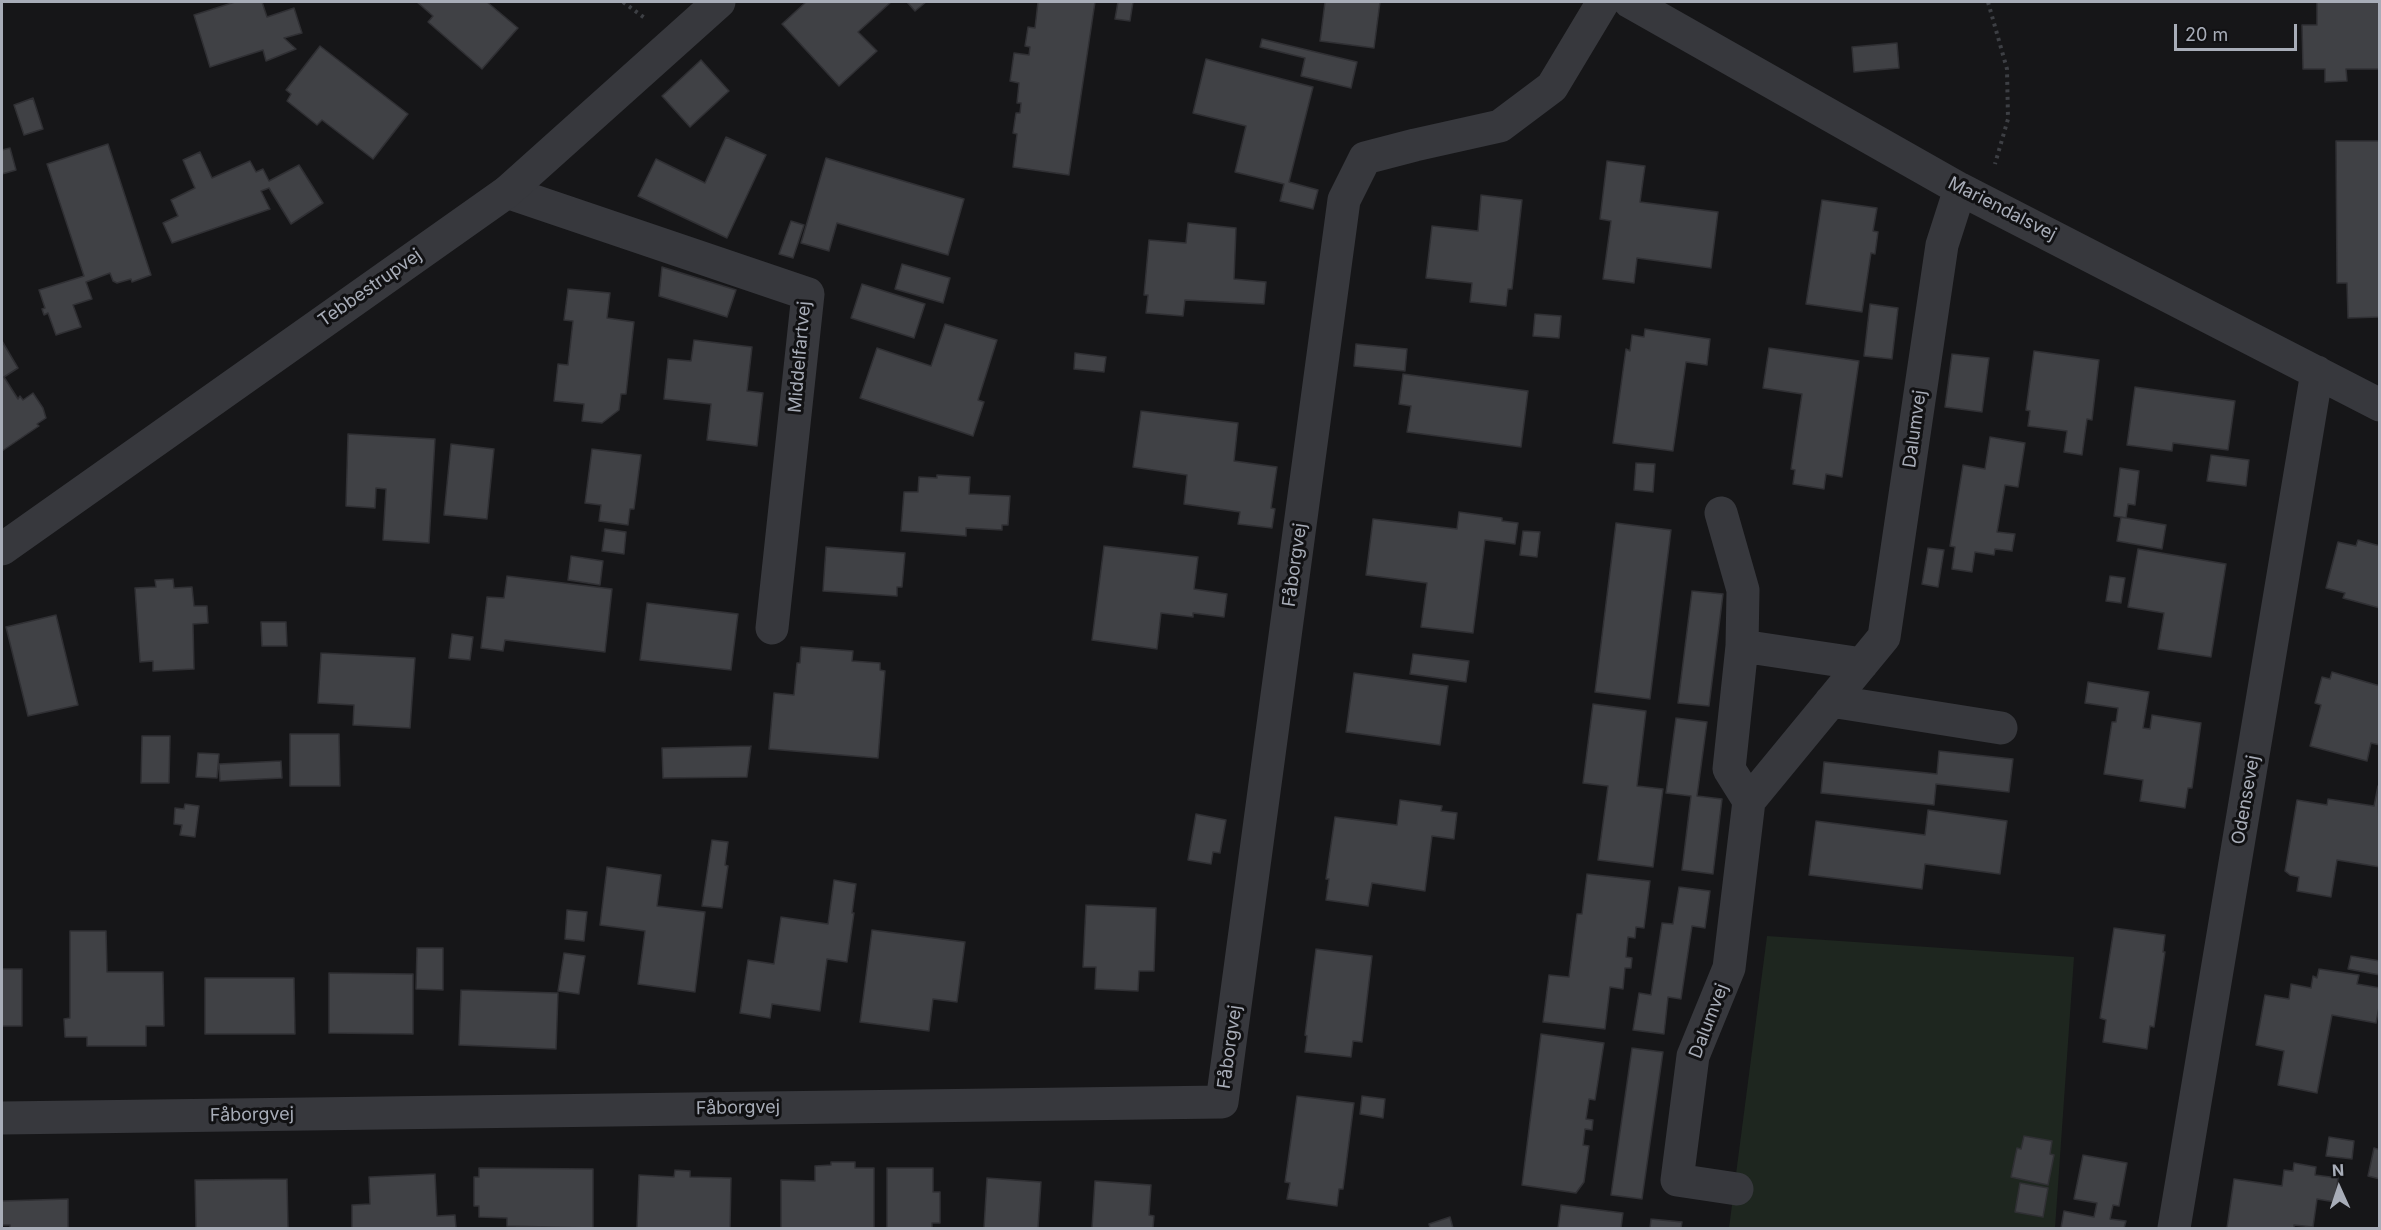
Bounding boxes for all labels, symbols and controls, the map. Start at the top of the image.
scale bar [2177,12,2300,50]
text: 20 m [2185,24,2228,45]
street label: Mariendalsvej [1944,172,2060,246]
street label: Tebbestrupvej [314,244,426,332]
street label: Middelfartvej [784,300,816,414]
street label: Dalumvej [1899,389,1931,469]
street label: Fåborgvej [1278,522,1312,608]
street label: Odensevej [2228,754,2264,846]
street label: Dalumvej [1685,981,1733,1061]
street label: Fåborgvej [1213,1004,1247,1090]
street label: Fåborgvej [696,1096,780,1120]
street label: Fåborgvej [210,1103,294,1127]
north arrow [2309,1158,2369,1218]
text: N [2331,1160,2345,1180]

